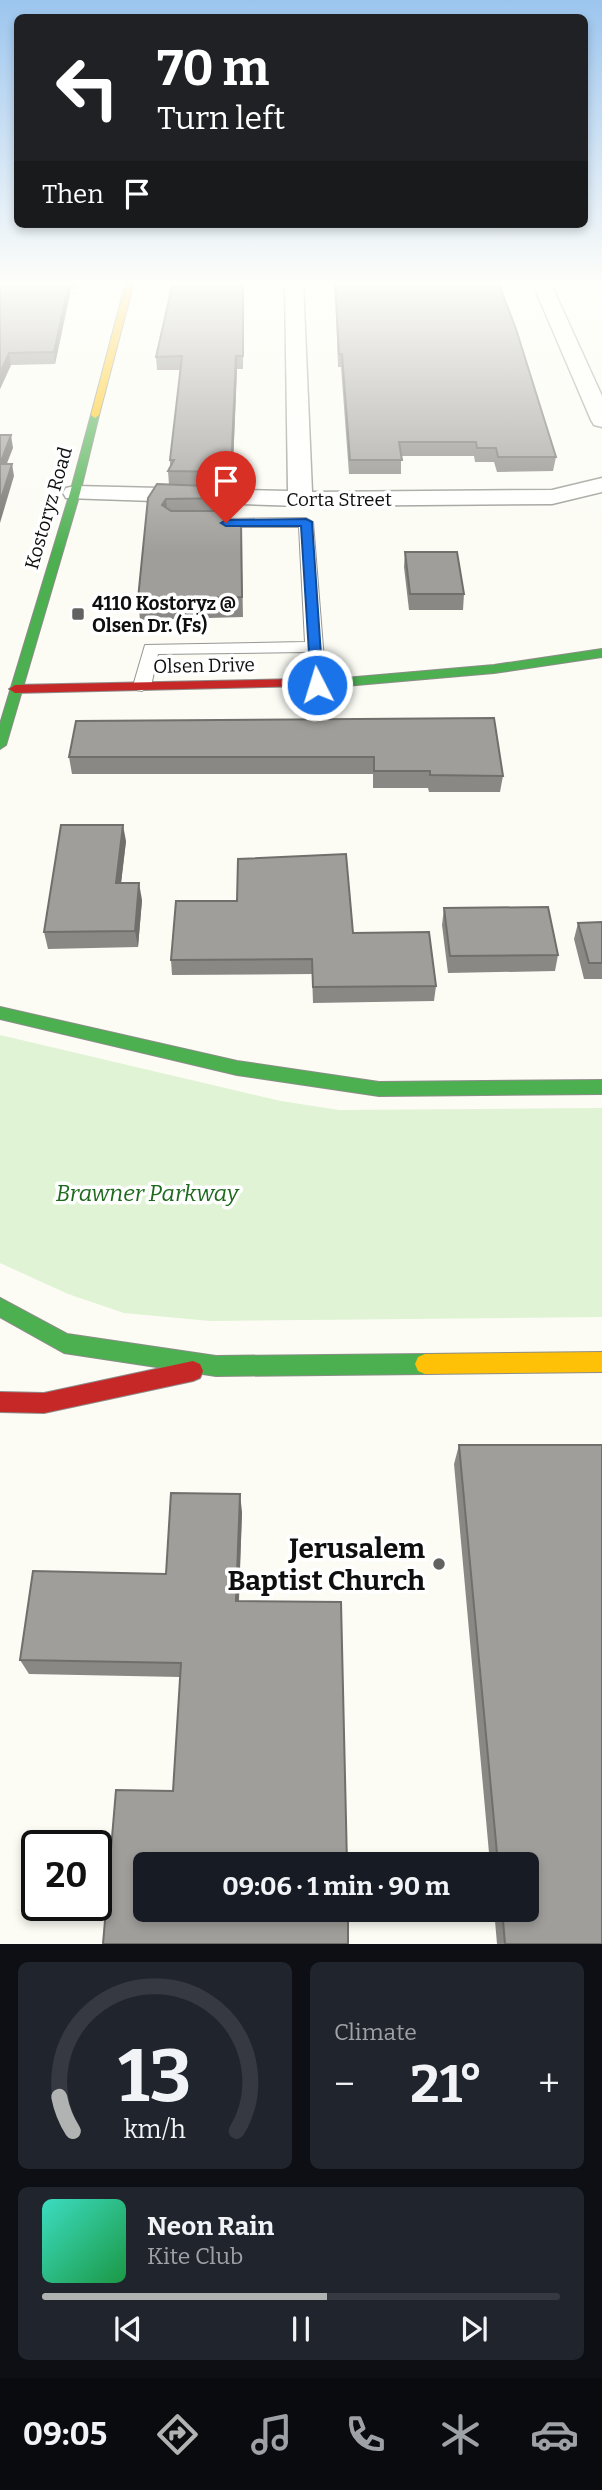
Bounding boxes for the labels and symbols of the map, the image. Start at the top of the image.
street label: Kostoryz Road [20,444,77,572]
pin [196,451,256,523]
street label: Corta Street [286,488,392,511]
place label: 4110 Kostoryz @ Olsen Dr. (Fs) [92,592,236,637]
marker: 4110 Kostoryz @ Olsen Dr. (Fs) [70,606,86,622]
position arrow [280,648,354,722]
street label: Olsen Drive [153,653,255,678]
park label: Brawner Parkway [56,1179,240,1207]
place label: Jerusalem Baptist Church [227,1532,425,1597]
marker: Jerusalem Baptist Church [431,1556,447,1572]
speed limit sign: 20 [21,1830,112,1921]

